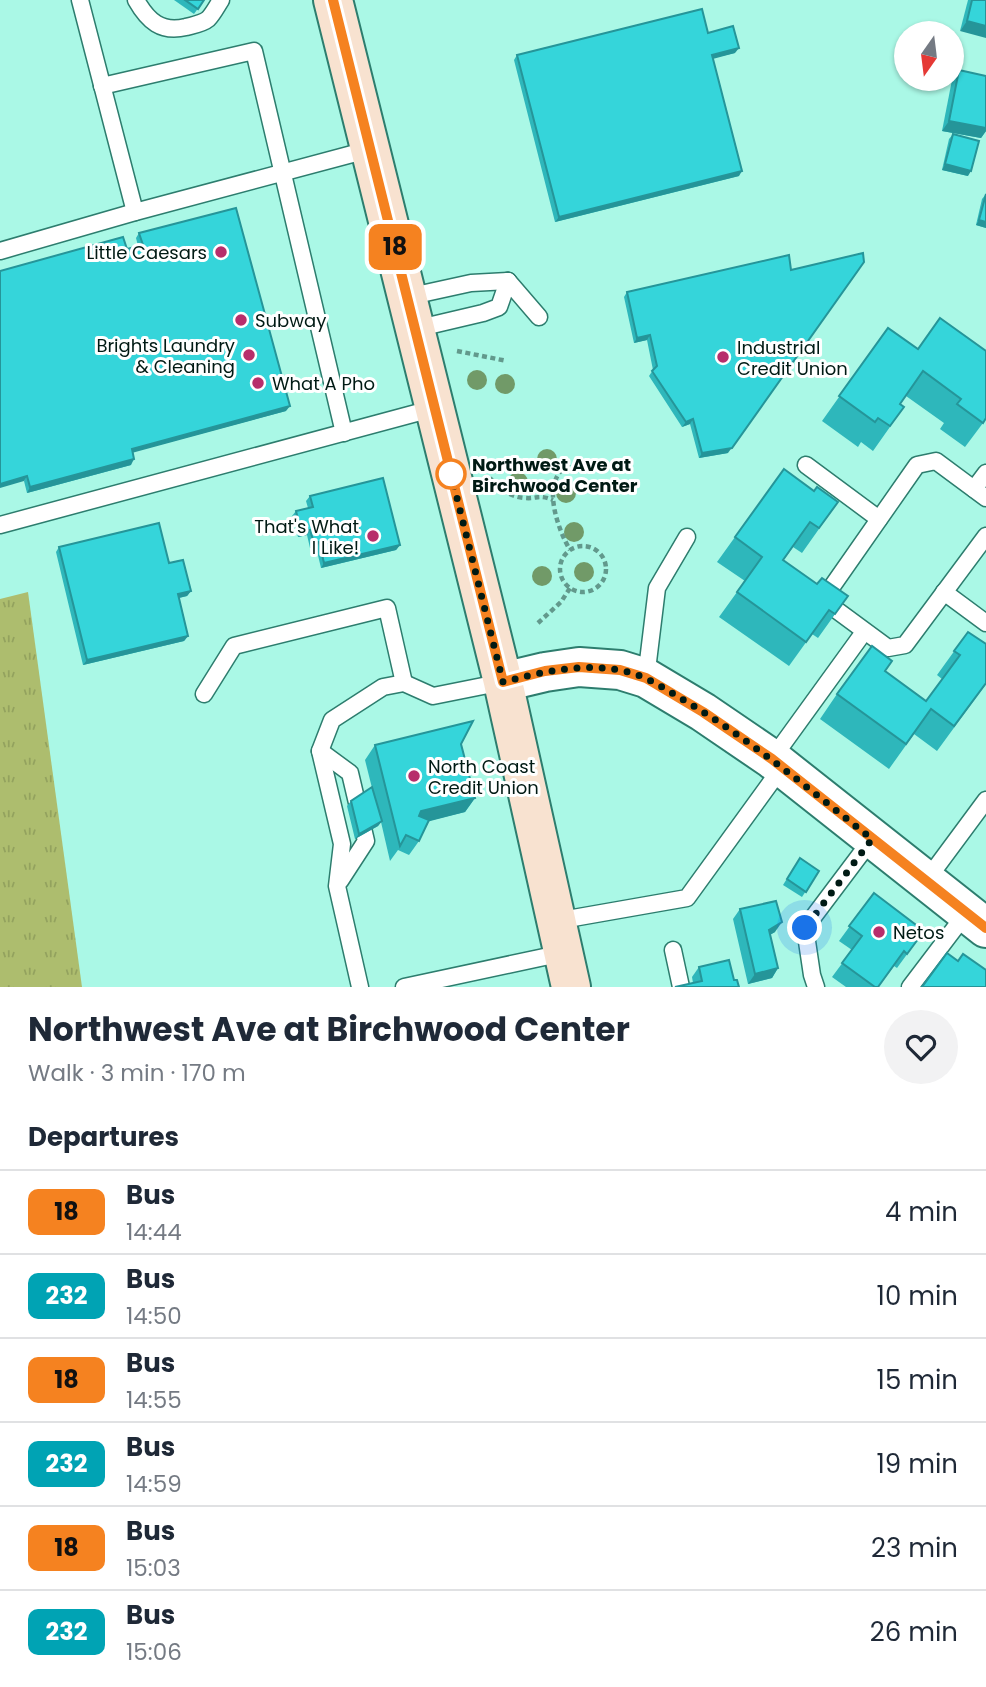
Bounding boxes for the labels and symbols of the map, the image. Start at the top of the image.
north arrow [894,21,964,91]
line badge: 18 [364,224,426,270]
place label: Little Caesars [86,240,207,265]
marker: Little Caesars [213,244,229,260]
place label: Subway [255,308,326,333]
marker: Subway [233,312,249,328]
place label: Brights Laundry & Cleaning [96,333,235,379]
place label: Industrial Credit Union [737,335,848,381]
marker: Brights Laundry & Cleaning [241,347,257,363]
marker: Industrial Credit Union [715,349,731,365]
place label: What A Pho [272,371,375,396]
marker: What A Pho [250,375,266,391]
place label: Northwest Ave at Birchwood Center [472,452,638,498]
marker: Northwest Ave at Birchwood Center [436,459,466,489]
place label: That's What I Like! [254,514,359,560]
marker: That's What I Like! [365,528,381,544]
place label: North Coast Credit Union [428,754,539,800]
marker: North Coast Credit Union [406,768,422,784]
your location [787,910,822,945]
place label: Netos [893,920,944,945]
marker: Netos [871,924,887,940]

